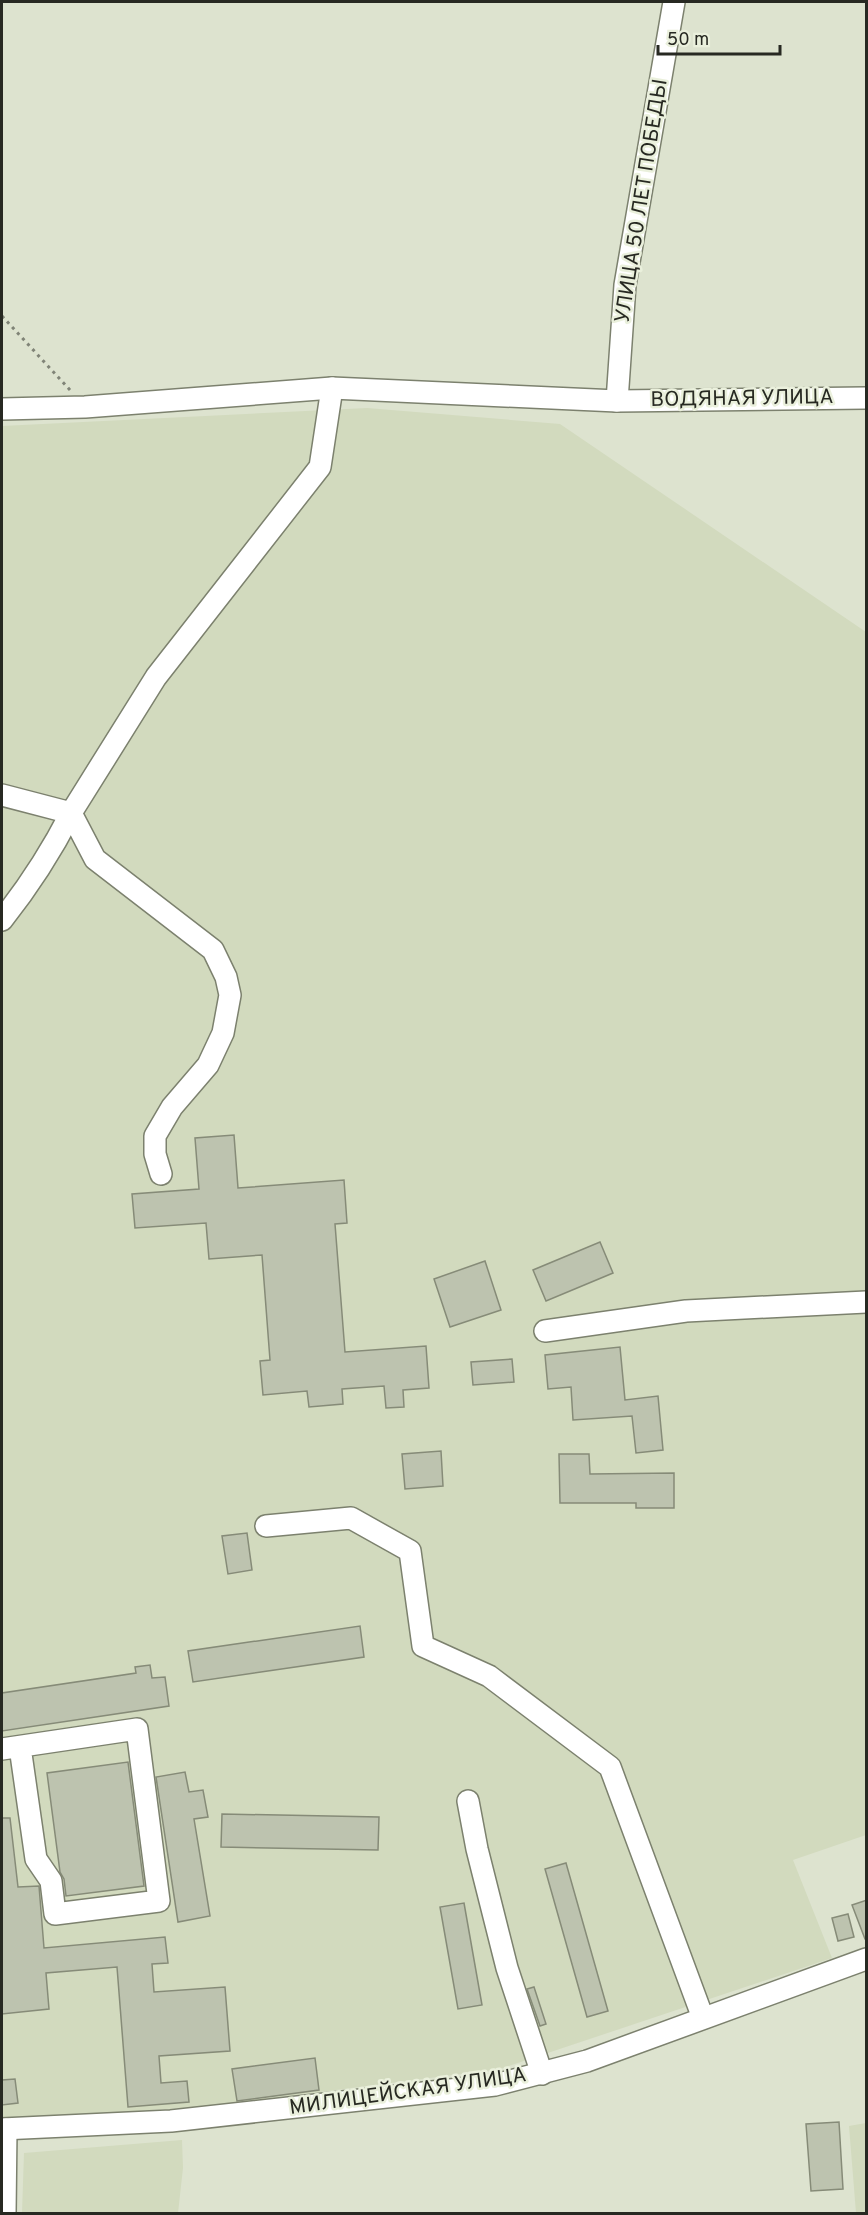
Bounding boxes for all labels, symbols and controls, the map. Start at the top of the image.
scale bar [658,18,780,56]
text: 50 m [667,29,709,52]
street label: УЛИЦА 50 ЛЕТ ПОБЕДЫ [609,77,675,325]
street label: ВОДЯНАЯ УЛИЦА [650,384,834,414]
street label: МИЛИЦЕЙСКАЯ УЛИЦА [287,2061,528,2122]

